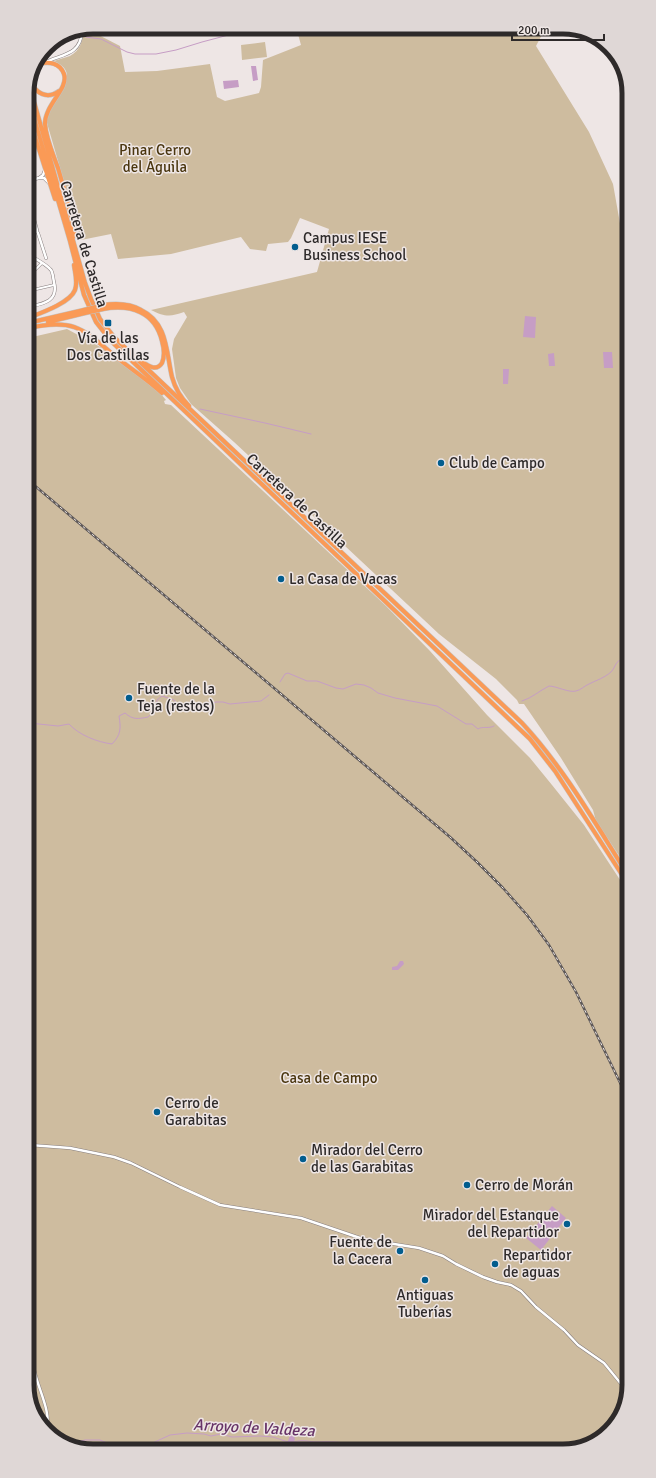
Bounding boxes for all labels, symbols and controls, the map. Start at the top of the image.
scale bar [512,16,604,42]
text: 200 m [518,23,550,38]
park label: Pinar Cerro del Águila [119,141,191,176]
street label: Carretera de Castilla [56,179,112,309]
place label: Campus IESE Business School [303,229,407,264]
marker: Campus IESE Business School [290,242,300,252]
marker: Vía de las Dos Castillas [103,318,113,328]
place label: Vía de las Dos Castillas [67,329,150,364]
street label: Carretera de Castilla [243,450,351,552]
place label: Club de Campo [449,454,545,472]
marker: Club de Campo [436,458,446,468]
place label: La Casa de Vacas [289,570,398,588]
marker: La Casa de Vacas [276,574,286,584]
place label: Fuente de la Teja (restos) [137,680,215,715]
marker: Fuente de la Teja (restos) [124,693,134,703]
park label: Casa de Campo [280,1069,378,1087]
place label: Cerro de Garabitas [165,1094,227,1129]
marker: Cerro de Garabitas [152,1107,162,1117]
place label: Mirador del Cerro de las Garabitas [311,1141,423,1176]
marker: Mirador del Cerro de las Garabitas [298,1154,308,1164]
place label: Cerro de Morán [475,1176,573,1194]
marker: Cerro de Morán [462,1180,472,1190]
place label: Mirador del Estanque del Repartidor [422,1206,559,1241]
marker: Mirador del Estanque del Repartidor [562,1219,572,1229]
place label: Fuente de la Cacera [329,1233,392,1268]
marker: Fuente de la Cacera [395,1246,405,1256]
place label: Repartidor de aguas [503,1246,572,1281]
marker: Repartidor de aguas [490,1259,500,1269]
marker: Antiguas Tuberías [420,1275,430,1285]
place label: Antiguas Tuberías [396,1286,454,1321]
water label: Arroyo de Valdeza [193,1415,316,1441]

